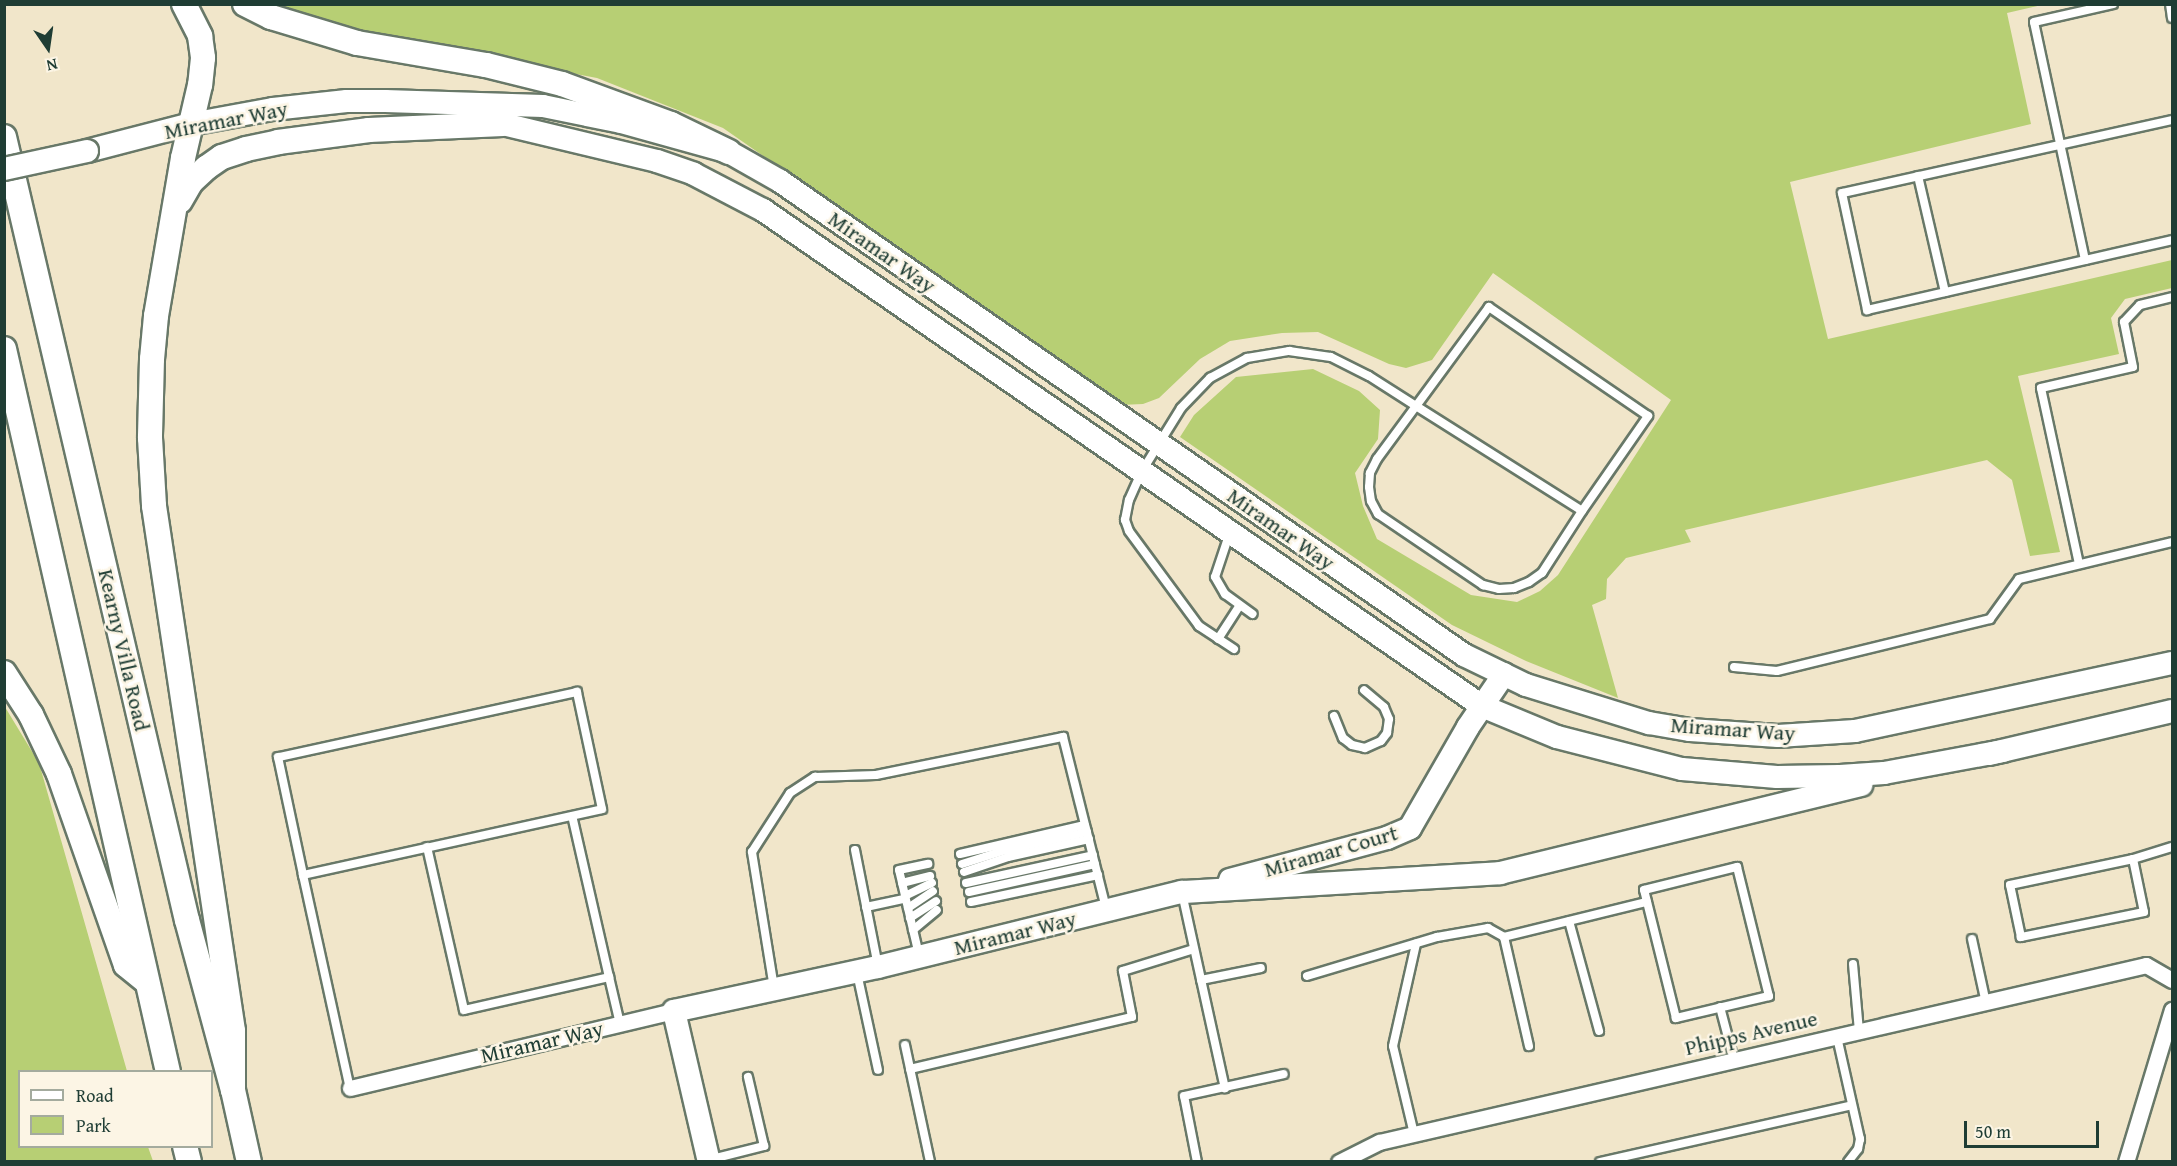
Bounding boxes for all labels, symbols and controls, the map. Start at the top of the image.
north arrow [18,18,78,78]
text: N [44,53,60,78]
street label: Miramar Way [162,95,290,145]
street label: Miramar Way [823,205,941,299]
street label: Miramar Way [1222,482,1340,576]
street label: Kearny Villa Road [93,567,155,733]
street label: Miramar Way [1670,711,1796,747]
street label: Miramar Court [1261,819,1401,883]
street label: Miramar Way [951,905,1079,961]
street label: Phipps Avenue [1682,1005,1820,1061]
street label: Miramar Way [478,1015,606,1069]
legend [18,1070,213,1148]
text: Road [76,1082,114,1109]
scale bar [1967,1109,2102,1147]
text: Park [76,1112,111,1139]
text: 50 m [1975,1118,2011,1145]

